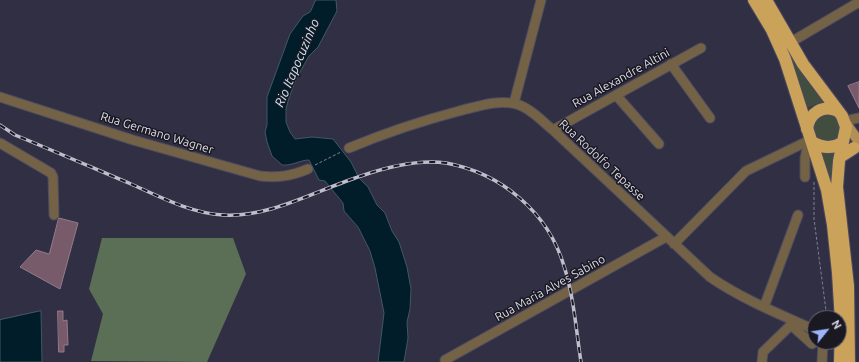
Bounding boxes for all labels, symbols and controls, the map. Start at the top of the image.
water label: Rio Itapocuzinho [271,17,323,109]
street label: Rua Alexandre Altini [570,45,672,111]
street label: Rua Germano Wagner [99,109,215,157]
street label: Rua Rodolfo Tepasse [556,116,648,204]
street label: Rua Maria Alves Sabino [492,252,608,324]
north arrow [807,310,847,350]
text: N [829,318,844,331]

